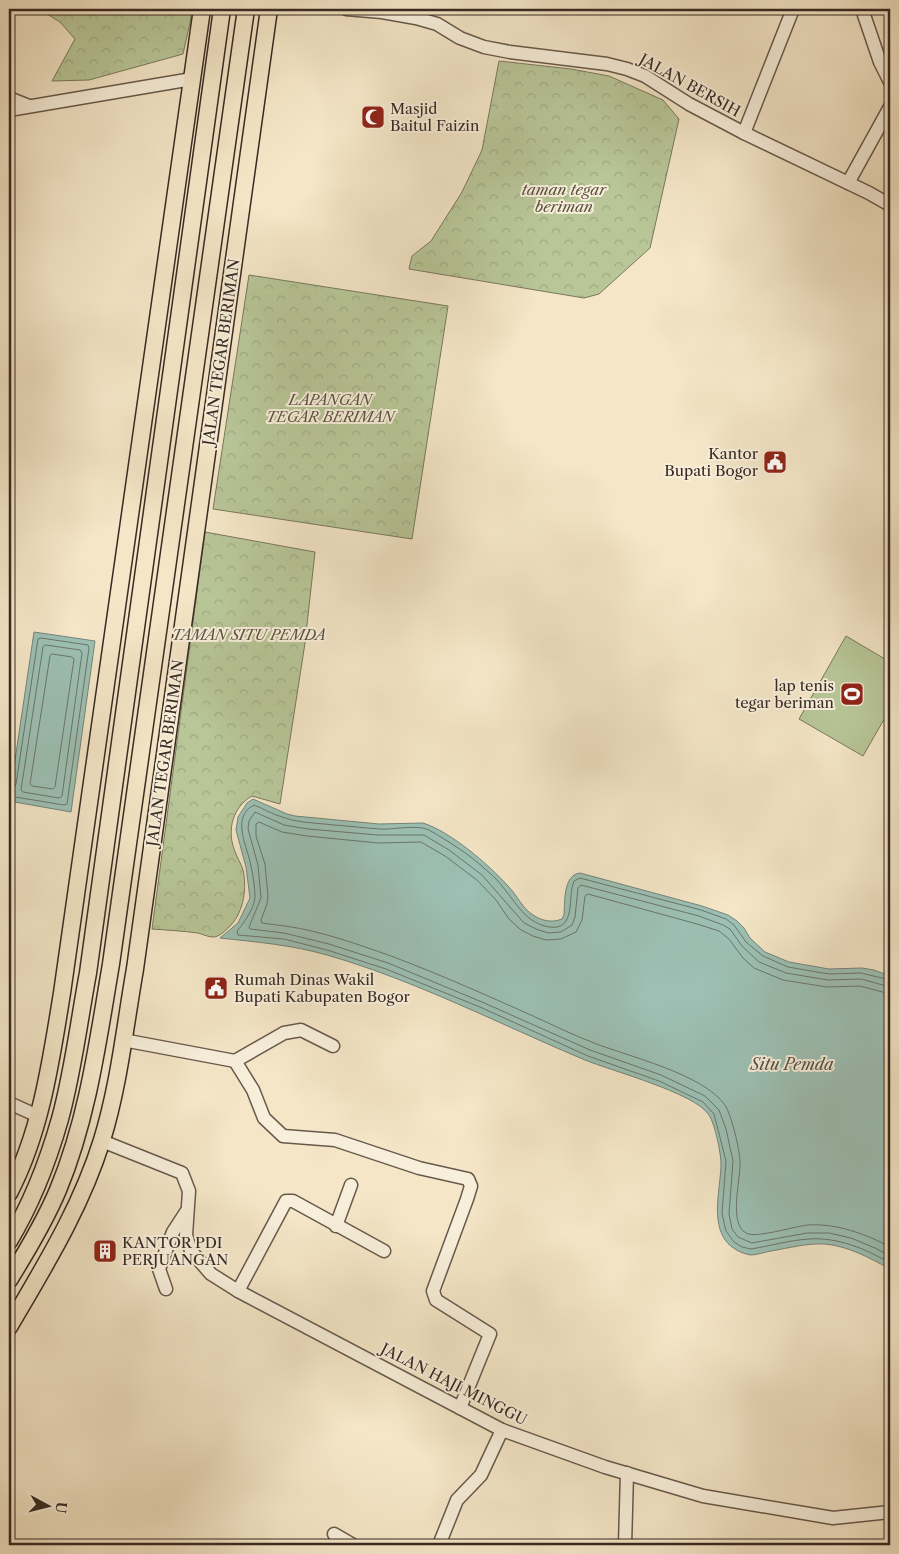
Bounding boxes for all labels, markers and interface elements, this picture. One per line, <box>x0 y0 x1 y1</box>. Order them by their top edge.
street label: JALAN BERSIH <box>634 48 744 121</box>
place label: Masjid Baitul Faizin <box>390 99 480 135</box>
mosque icon: Masjid Baitul Faizin <box>360 104 386 130</box>
park label: taman tegar beriman <box>522 180 607 216</box>
street label: JALAN TEGAR BERIMAN <box>198 257 244 449</box>
park label: LAPANGAN TEGAR BERIMAN <box>266 390 397 426</box>
place label: Kantor Bupati Bogor <box>664 444 759 480</box>
public building icon: Kantor Bupati Bogor <box>762 449 788 475</box>
park label: TAMAN SITU PEMDA <box>172 625 326 644</box>
street label: JALAN TEGAR BERIMAN <box>142 658 188 850</box>
place label: lap tenis tegar beriman <box>735 676 835 712</box>
sports icon: lap tenis tegar beriman <box>839 681 865 707</box>
place label: Rumah Dinas Wakil Bupati Kabupaten Bogor <box>234 970 411 1006</box>
public building icon: Rumah Dinas Wakil Bupati Kabupaten Bogor <box>203 975 229 1001</box>
water label: Situ Pemda <box>750 1054 834 1074</box>
place label: KANTOR PDI PERJUANGAN <box>122 1233 228 1269</box>
building icon: KANTOR PDI PERJUANGAN <box>92 1238 118 1264</box>
street label: JALAN HAJI MINGGU <box>376 1338 531 1429</box>
north arrow <box>22 1482 72 1532</box>
text: U <box>51 1501 71 1515</box>

